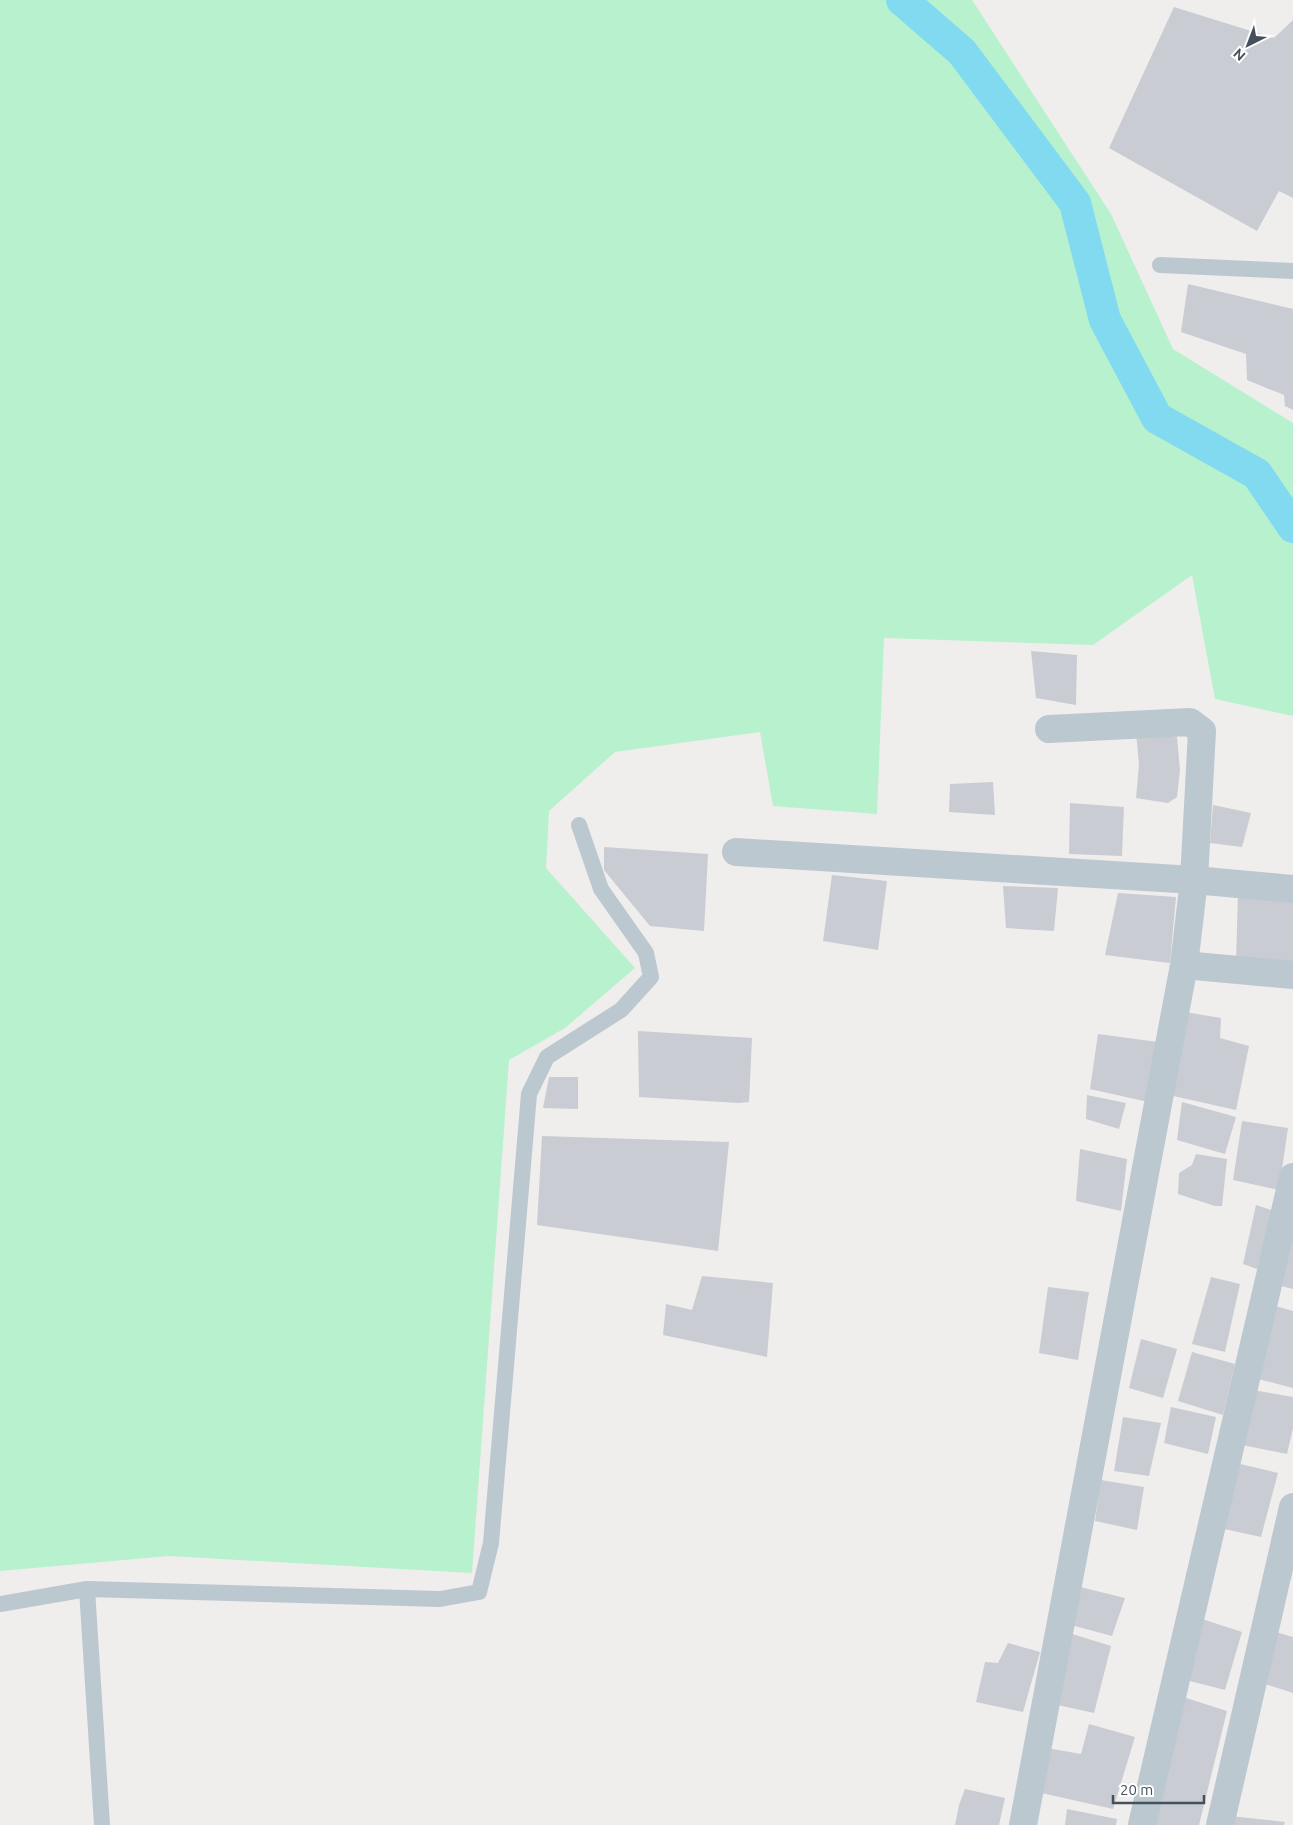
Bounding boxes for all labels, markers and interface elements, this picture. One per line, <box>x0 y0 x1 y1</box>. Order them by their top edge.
north arrow <box>1223 20 1273 70</box>
text: N <box>1230 45 1249 64</box>
scale bar <box>1113 1772 1204 1804</box>
text: 20 m <box>1120 1781 1153 1798</box>

